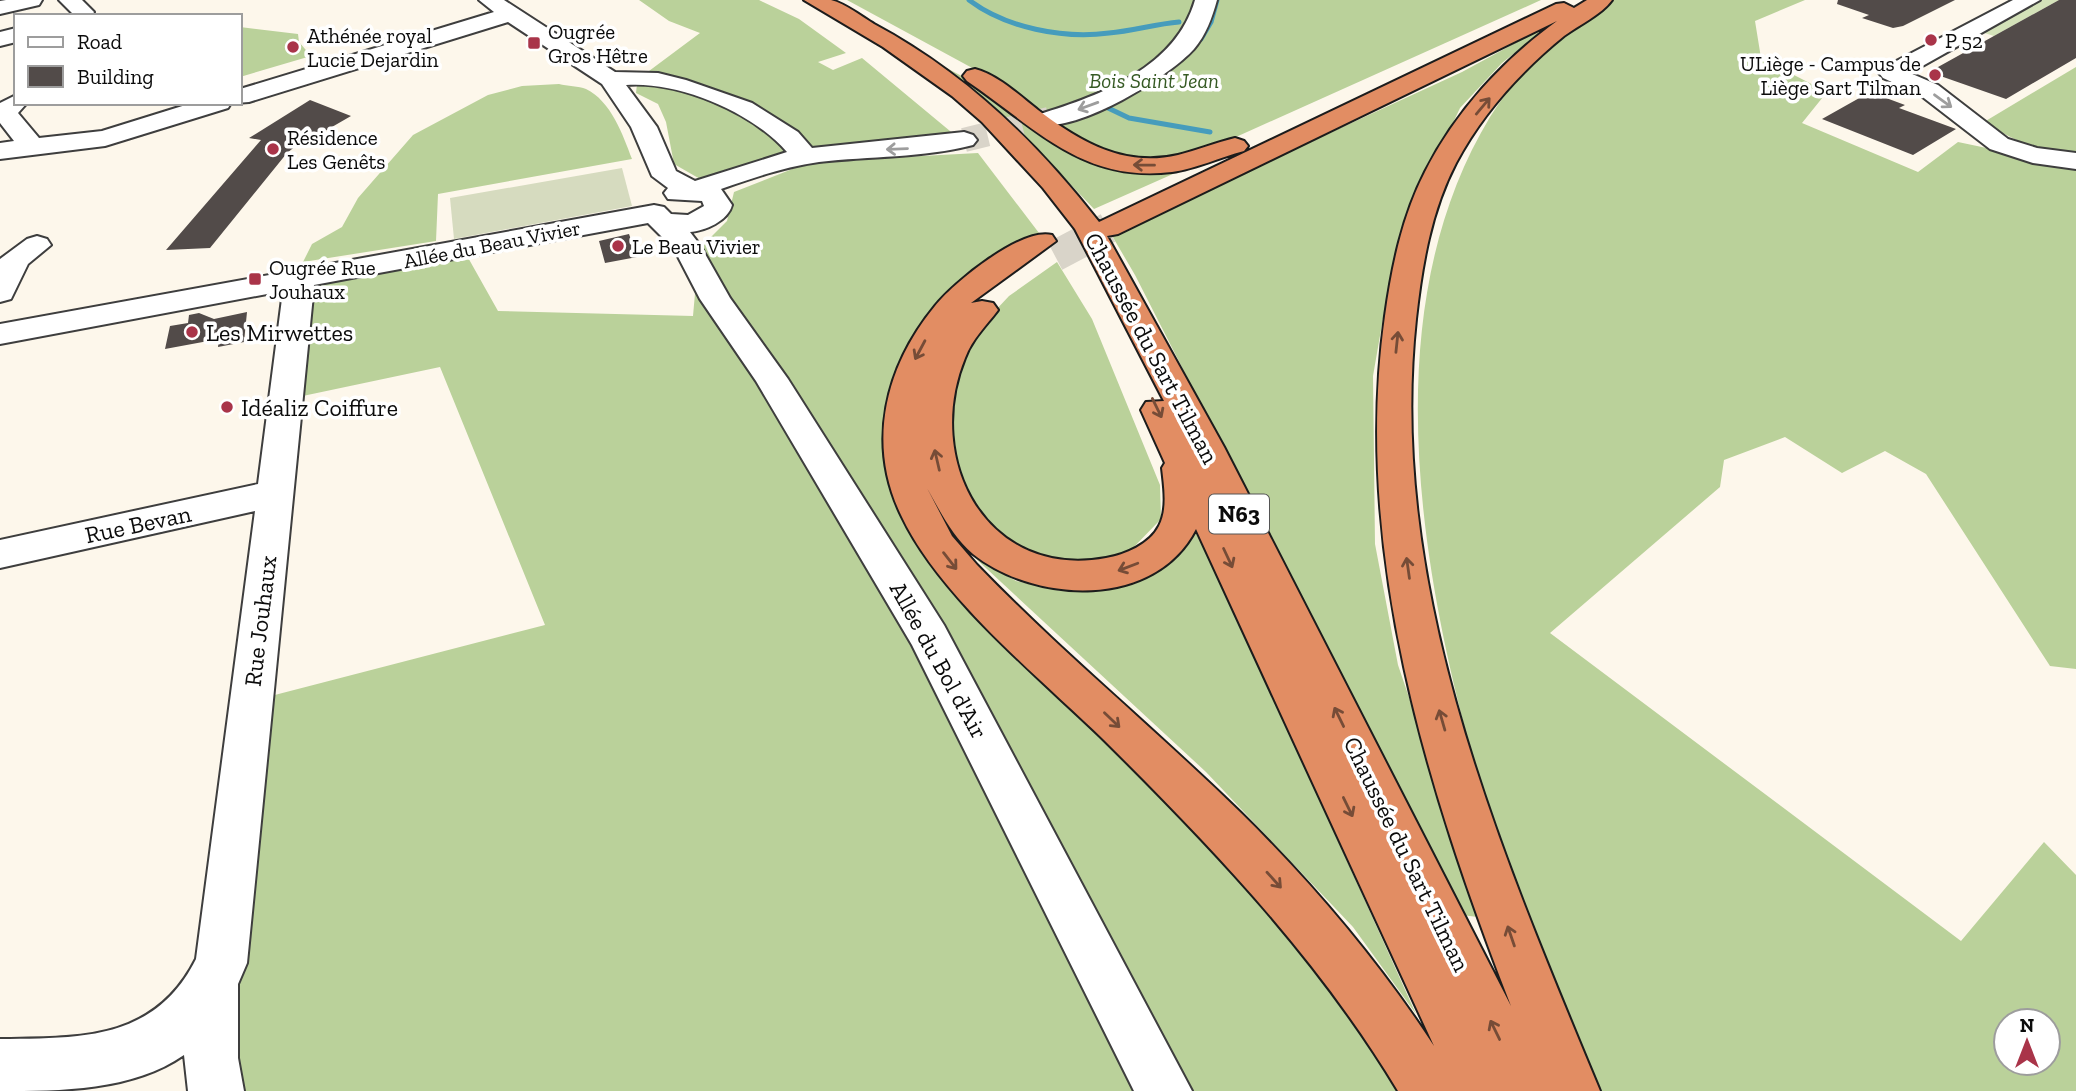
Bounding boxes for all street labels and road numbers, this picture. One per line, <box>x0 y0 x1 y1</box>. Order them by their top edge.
street label: Allée du Beau Vivier <box>401 215 583 273</box>
street label: Chaussée du Sart Tilman <box>1079 227 1225 469</box>
road number: N63 <box>1209 494 1269 534</box>
street label: Rue Bevan <box>82 499 194 549</box>
street label: Rue Jouhaux <box>238 554 282 688</box>
street label: Allée du Bol d'Air <box>884 576 994 744</box>
street label: Chaussée du Sart Tilman <box>1338 732 1477 976</box>

